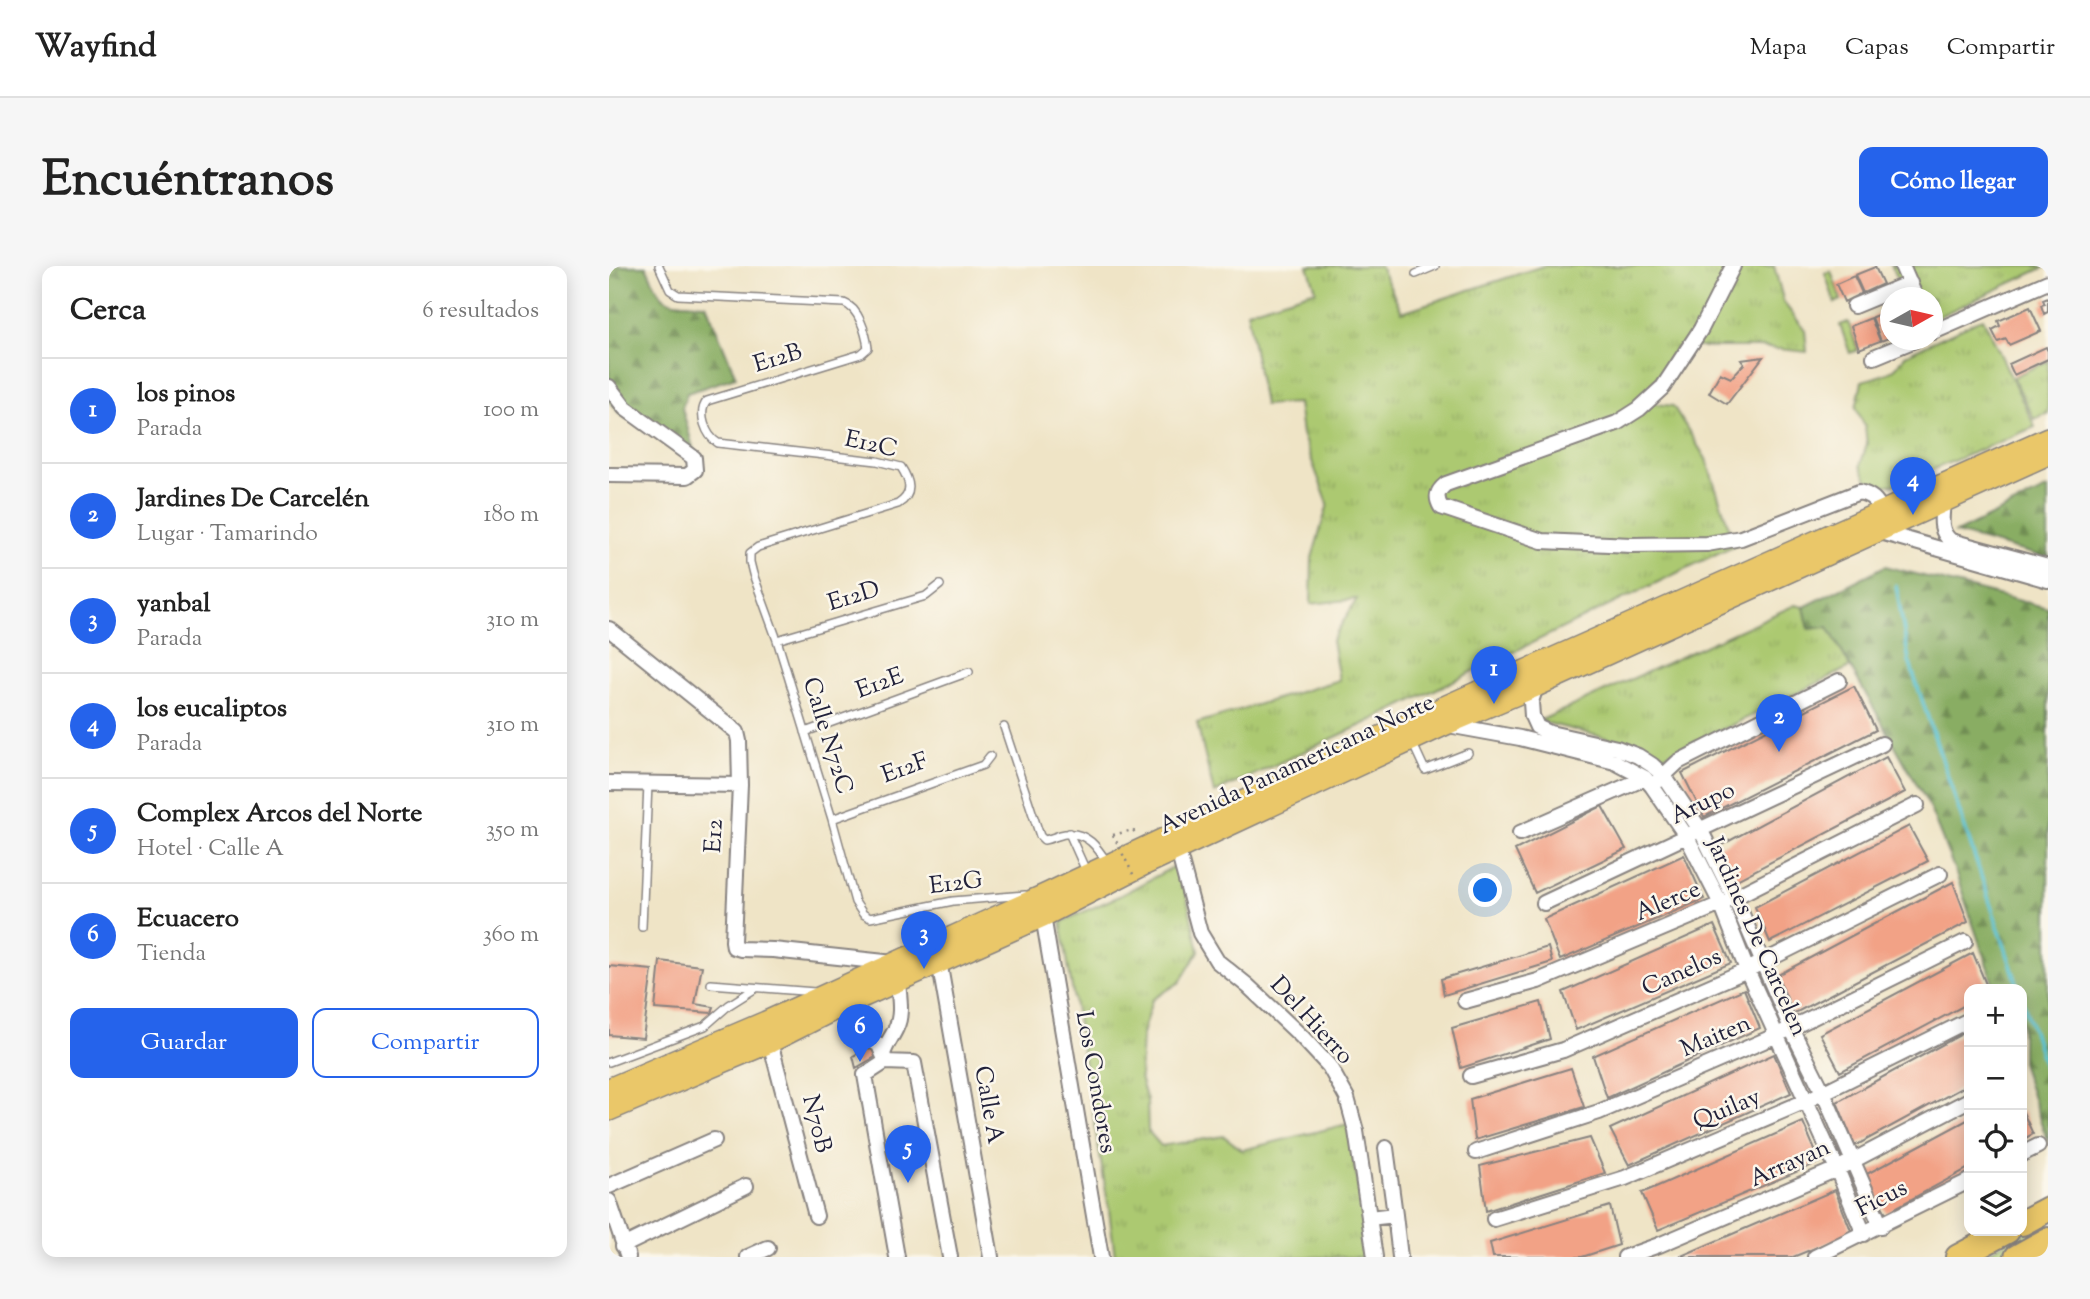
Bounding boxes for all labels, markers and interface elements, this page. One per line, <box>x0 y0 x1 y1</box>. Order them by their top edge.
text: Wayfind <box>35 24 157 72</box>
text: Mapa <box>1750 31 1807 65</box>
text: Capas <box>1845 31 1909 65</box>
text: Compartir <box>1947 31 2055 65</box>
text: Encuéntranos <box>42 147 334 217</box>
button: Cómo llegar <box>1859 147 2048 217</box>
north arrow <box>1880 287 1943 350</box>
text: Cerca <box>70 290 146 333</box>
text: 6 resultados <box>422 295 539 328</box>
street label: E12B <box>750 336 806 382</box>
text: los pinos <box>137 376 235 413</box>
text: 1 <box>89 394 97 427</box>
text: 100 m <box>483 394 539 427</box>
text: Parada <box>137 413 202 446</box>
street label: E12C <box>841 423 901 467</box>
pin: 4 <box>1890 457 1936 515</box>
text: Jardines De Carcelén <box>137 481 369 518</box>
text: 2 <box>88 499 98 532</box>
text: 180 m <box>484 499 539 532</box>
text: Lugar · Tamarindo <box>137 518 318 551</box>
street label: E12D <box>824 573 884 621</box>
text: yanbal <box>137 586 211 623</box>
text: 3 <box>88 604 98 637</box>
text: 310 m <box>486 604 539 637</box>
text: Parada <box>137 623 202 656</box>
pin: 1 <box>1471 646 1517 704</box>
street label: E12E <box>851 660 909 708</box>
street label: Calle N72C <box>793 673 861 799</box>
street label: Avenida Panamericana Norte <box>1154 686 1440 844</box>
text: los eucaliptos <box>137 691 287 728</box>
pin: 2 <box>1756 694 1802 752</box>
text: 4 <box>87 709 99 742</box>
text: 310 m <box>486 709 539 742</box>
text: Parada <box>137 728 202 761</box>
street label: E12F <box>877 745 933 793</box>
street label: Arupo <box>1665 774 1741 834</box>
text: Complex Arcos del Norte <box>137 796 422 833</box>
text: 5 <box>89 814 97 847</box>
text: 350 m <box>486 814 539 847</box>
street label: E12 <box>697 818 733 854</box>
street label: Jardines De Carcelen <box>1696 830 1815 1042</box>
text: Hotel · Calle A <box>137 833 284 866</box>
street label: E12G <box>927 864 985 904</box>
your location <box>1468 873 1502 907</box>
street label: Alerce <box>1630 873 1706 931</box>
text: Ecuacero <box>137 901 239 938</box>
pin: 3 <box>901 911 947 969</box>
text: 6 <box>87 919 99 952</box>
text: 360 m <box>482 919 539 952</box>
text: Tienda <box>137 938 206 971</box>
street label: Canelos <box>1637 940 1727 1006</box>
street label: Del Hierro <box>1261 969 1361 1073</box>
map controls <box>1964 984 2027 1236</box>
button: + <box>1964 984 2027 1047</box>
pin: 6 <box>837 1004 883 1062</box>
street label: Maiten <box>1676 1007 1756 1067</box>
button: Guardar <box>70 1008 298 1078</box>
button: Compartir <box>312 1008 539 1078</box>
street label: Los Condores <box>1066 1008 1124 1156</box>
button: − <box>1964 1047 2027 1110</box>
street label: Calle A <box>964 1063 1012 1147</box>
street label: Quilay <box>1688 1081 1766 1139</box>
street label: N70B <box>792 1092 840 1156</box>
button: locate <box>1964 1110 2027 1173</box>
pin: 5 <box>885 1125 931 1183</box>
street label: Arrayan <box>1744 1131 1836 1197</box>
street label: Ficus <box>1850 1172 1914 1226</box>
button: layers <box>1964 1173 2027 1236</box>

